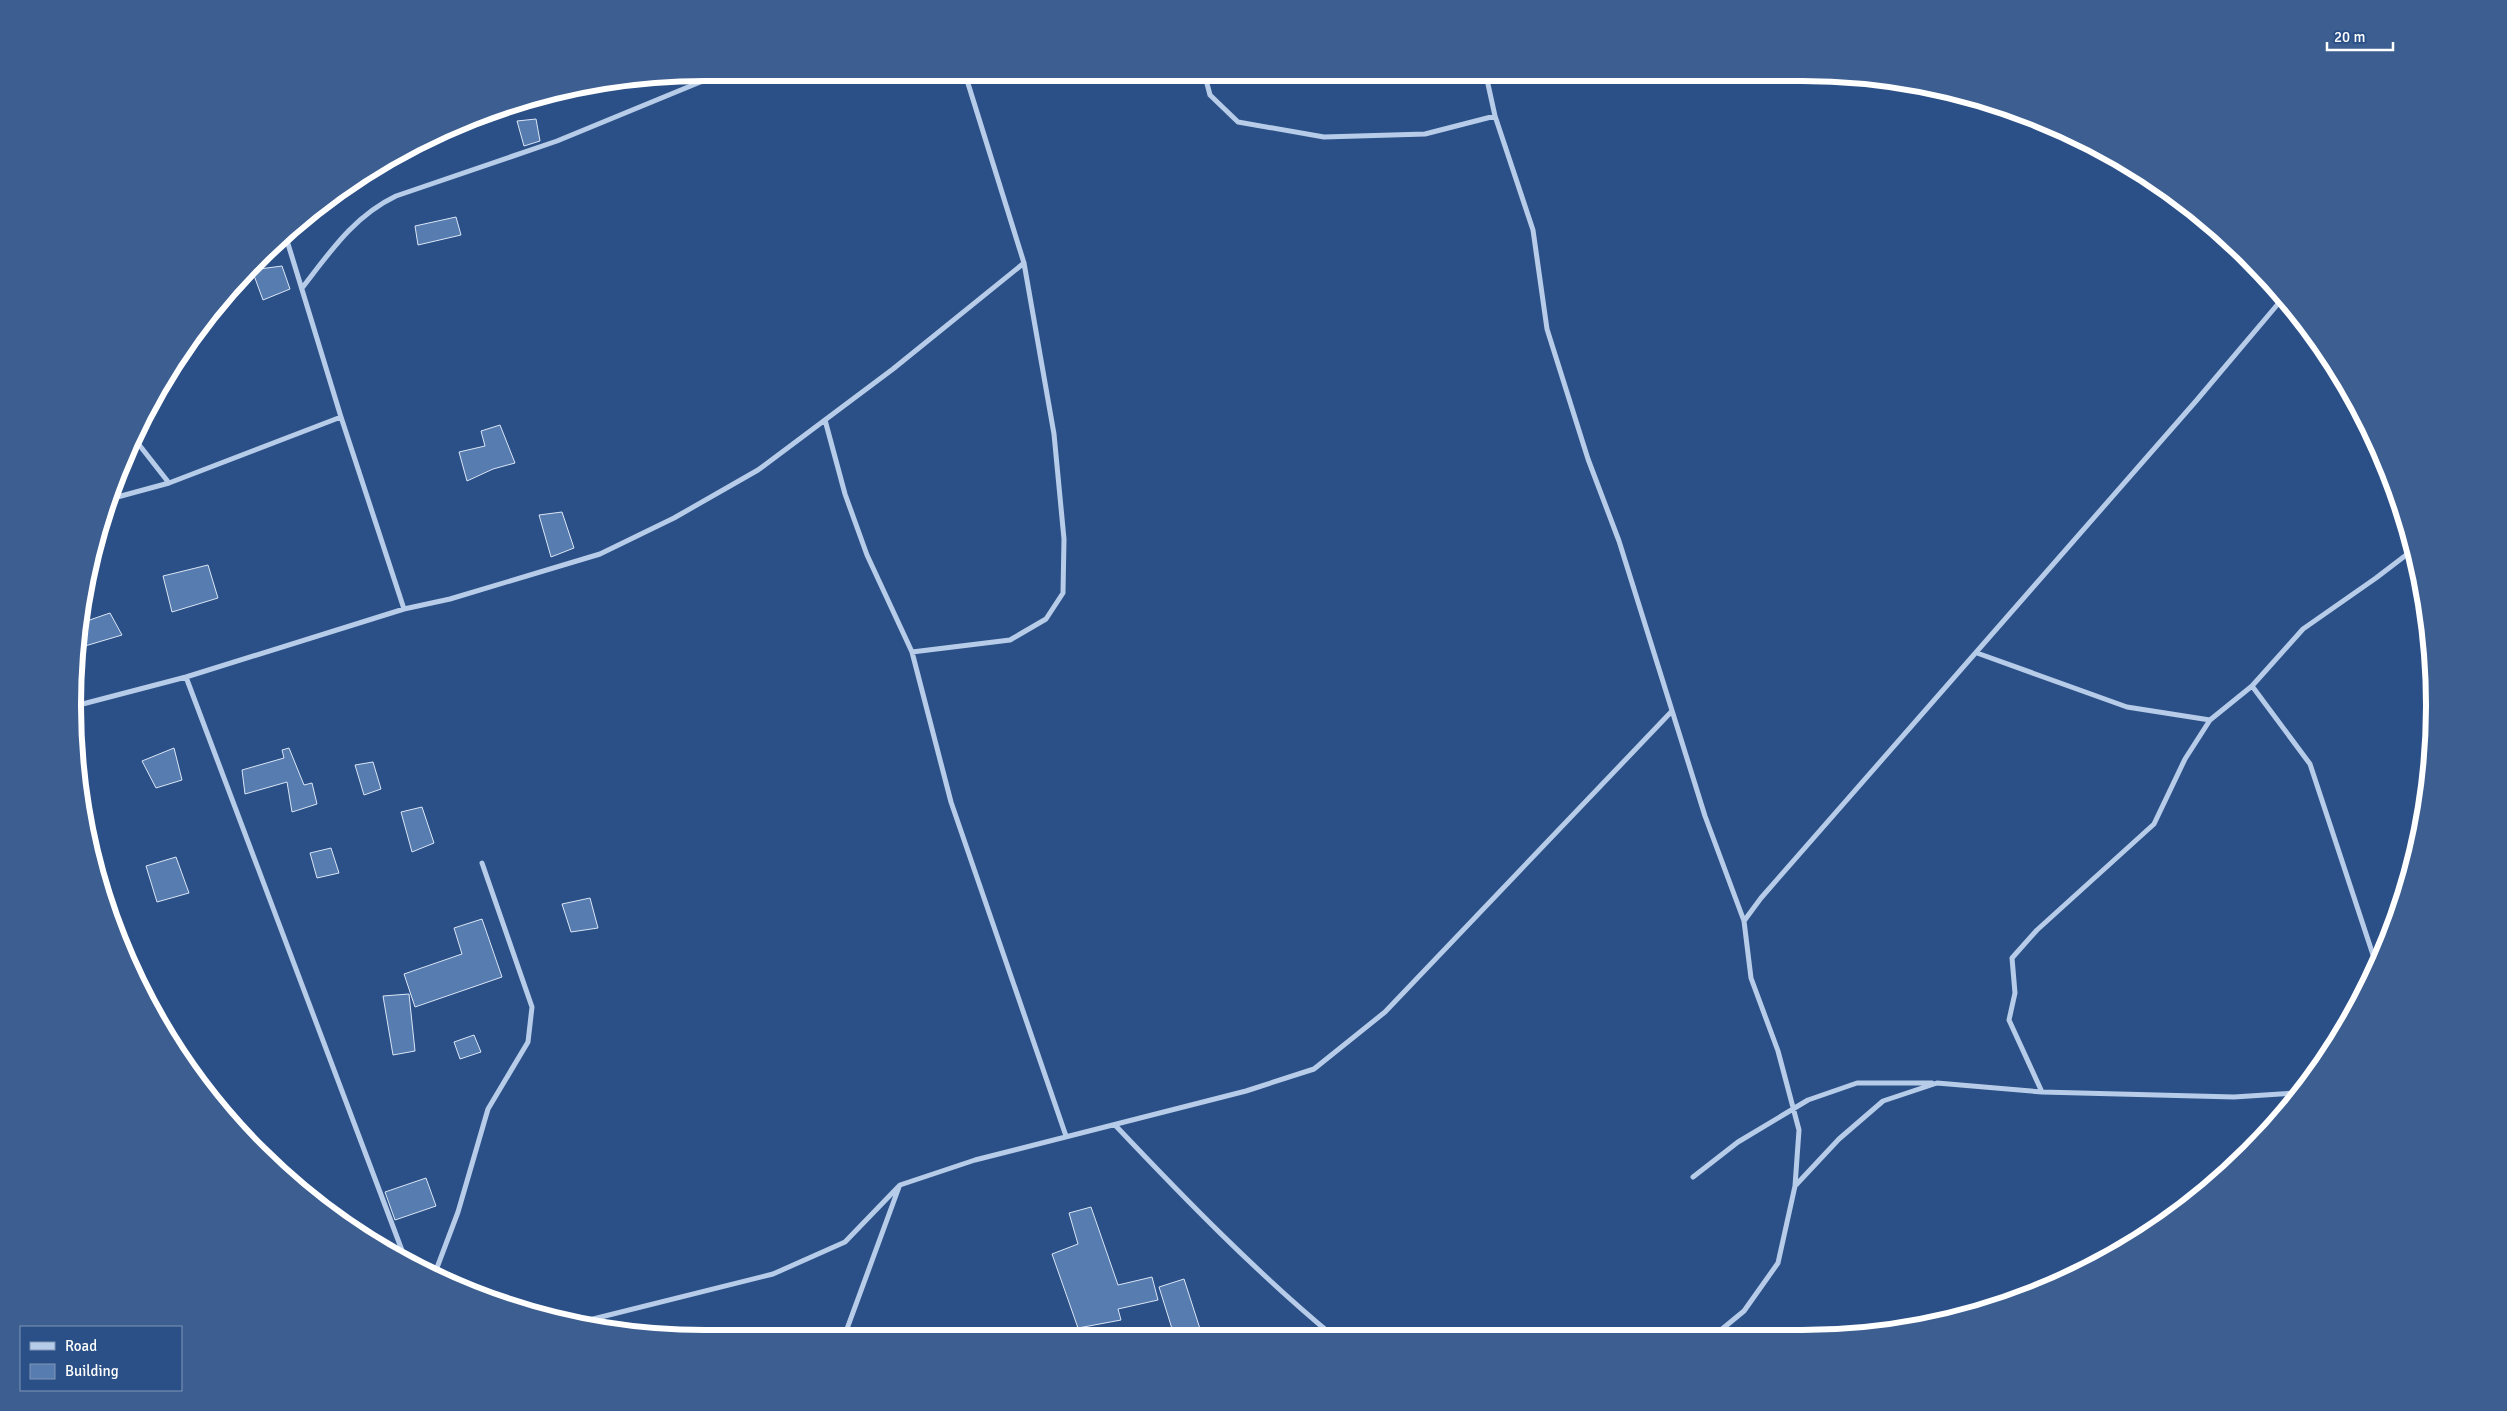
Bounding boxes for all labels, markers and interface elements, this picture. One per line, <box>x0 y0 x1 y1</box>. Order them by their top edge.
scale bar <box>2327 20 2393 52</box>
text: 20 m <box>2334 28 2365 46</box>
legend <box>20 1326 182 1391</box>
text: Road <box>65 1337 97 1355</box>
text: Building <box>65 1362 119 1380</box>

